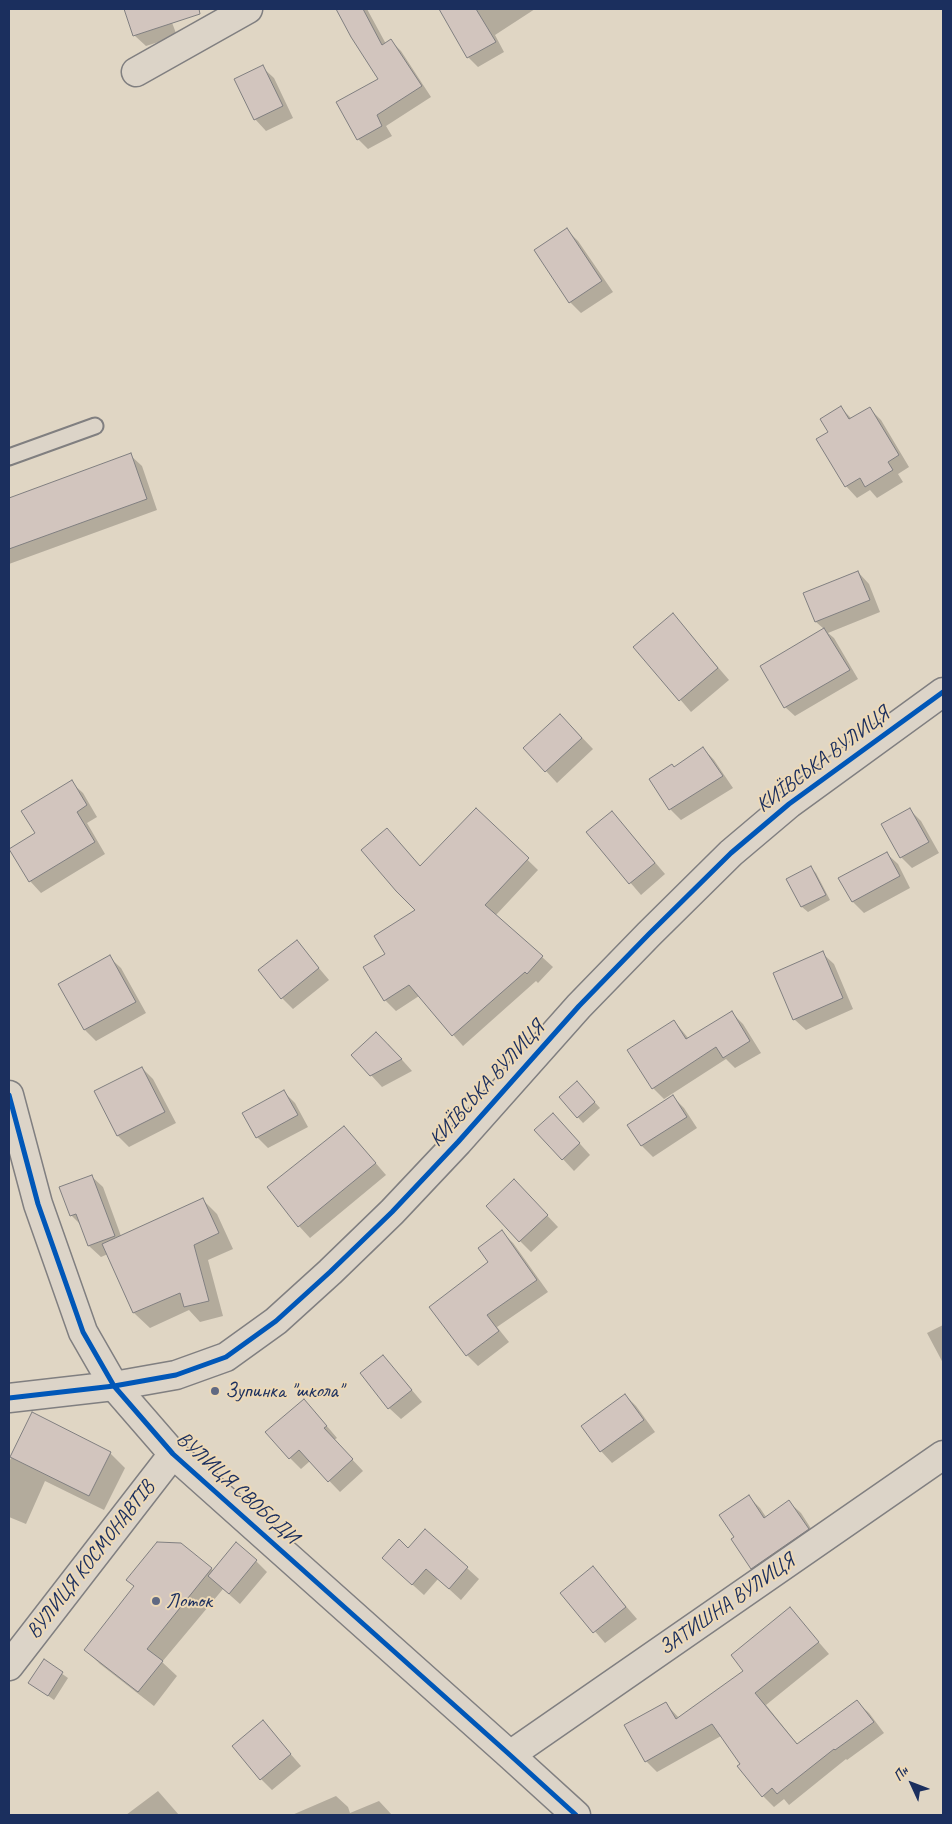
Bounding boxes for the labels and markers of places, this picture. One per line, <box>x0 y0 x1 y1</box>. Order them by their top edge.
place label: Зупинка "школа" <box>225 1378 343 1404</box>
marker: Зупинка "школа" <box>209 1385 221 1397</box>
place label: Лоток <box>166 1588 212 1614</box>
marker: Лоток <box>150 1595 162 1607</box>

